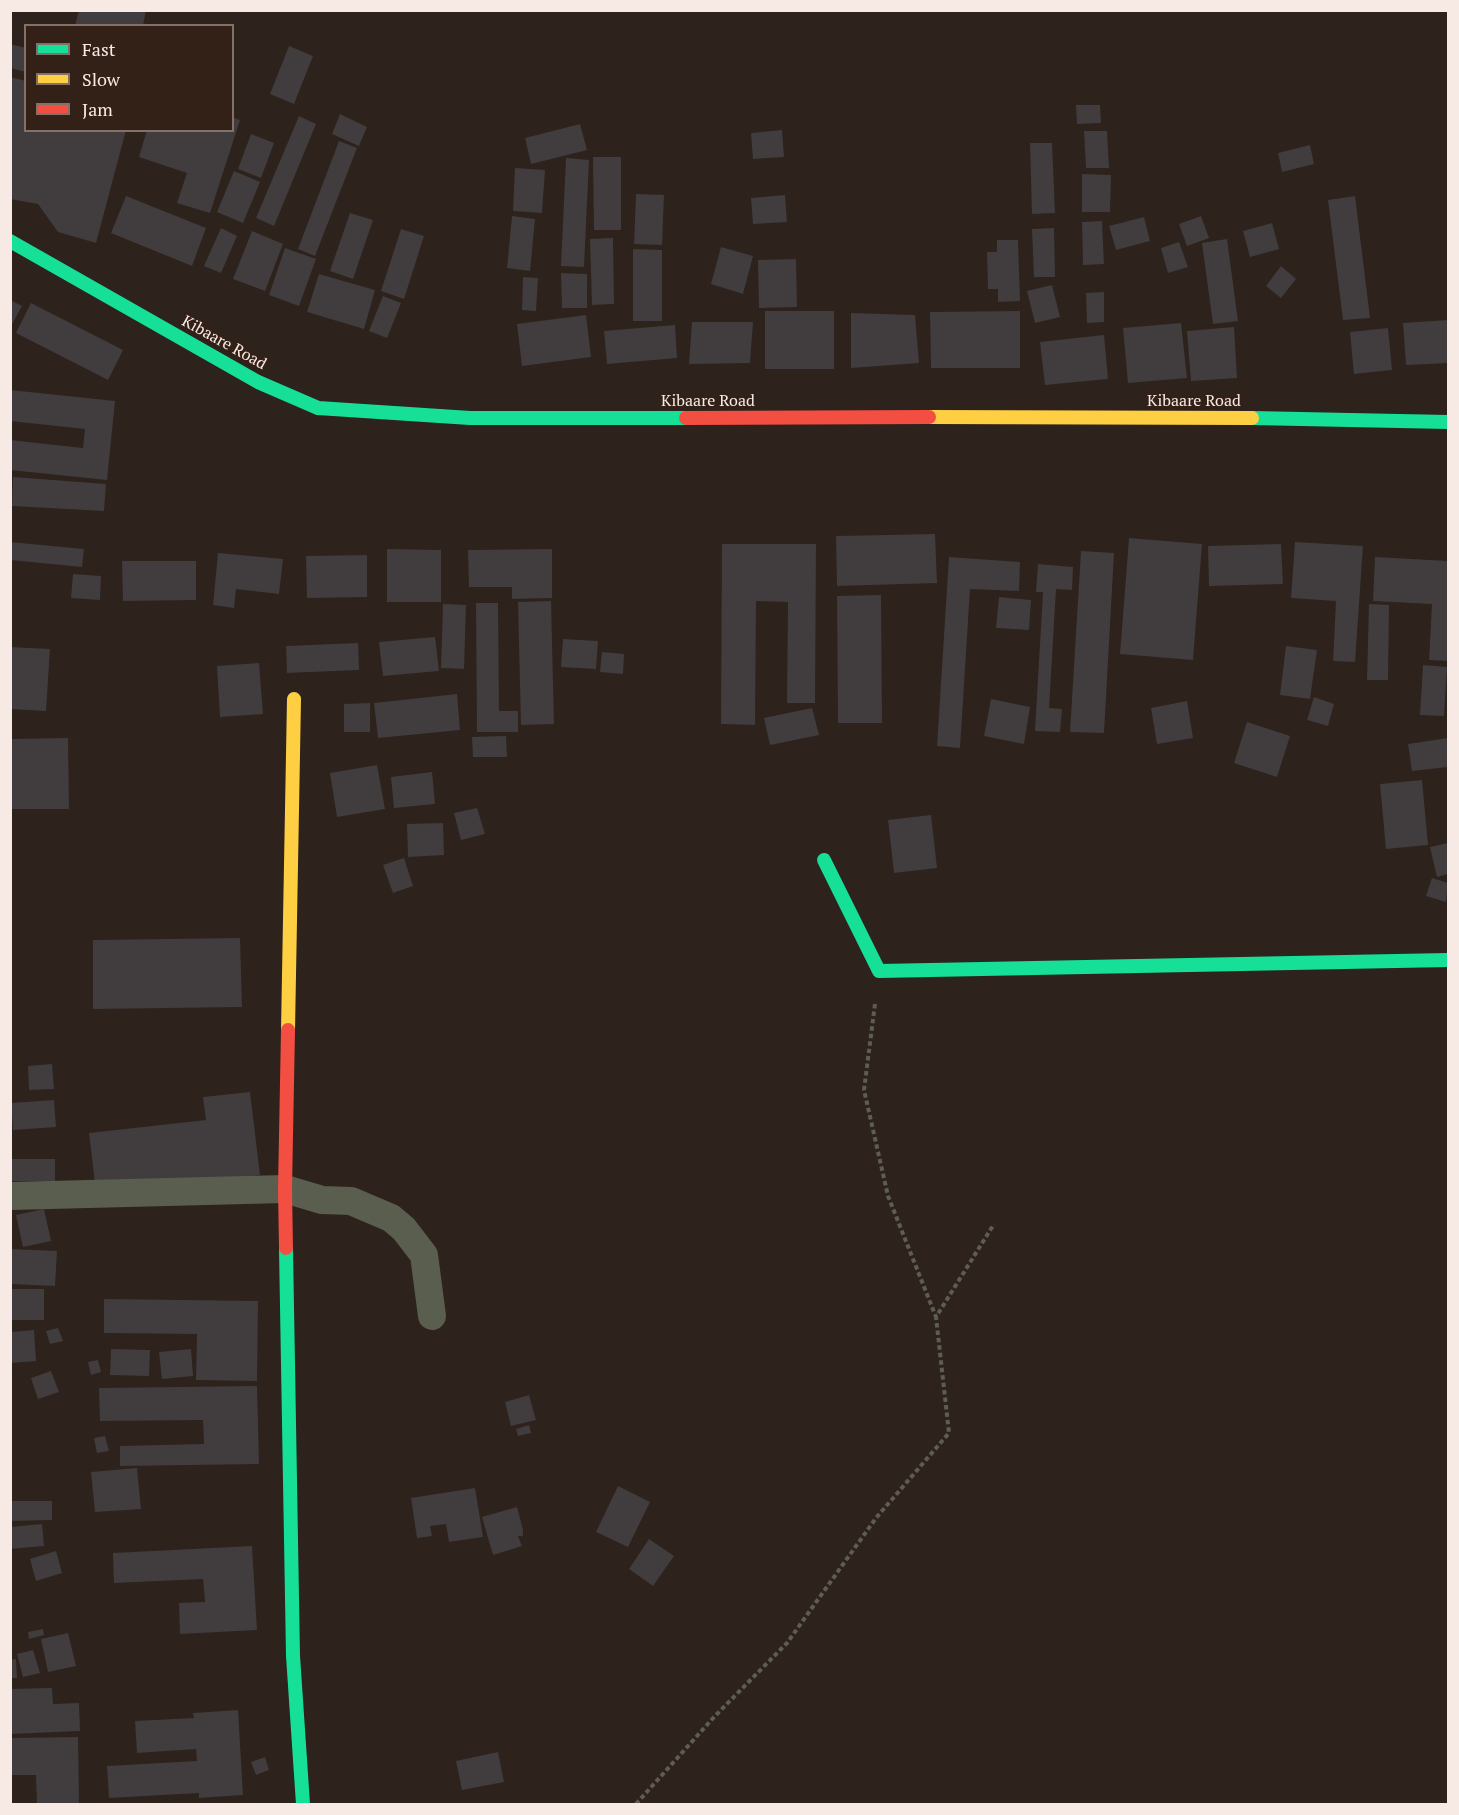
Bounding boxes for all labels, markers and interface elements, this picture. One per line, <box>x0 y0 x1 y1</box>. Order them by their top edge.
legend <box>24 24 234 132</box>
text: Fast <box>82 37 115 61</box>
text: Slow <box>82 67 120 91</box>
text: Jam <box>82 97 113 121</box>
street label: Kibaare Road <box>178 312 270 374</box>
street label: Kibaare Road <box>661 391 755 411</box>
street label: Kibaare Road <box>1147 391 1241 411</box>

